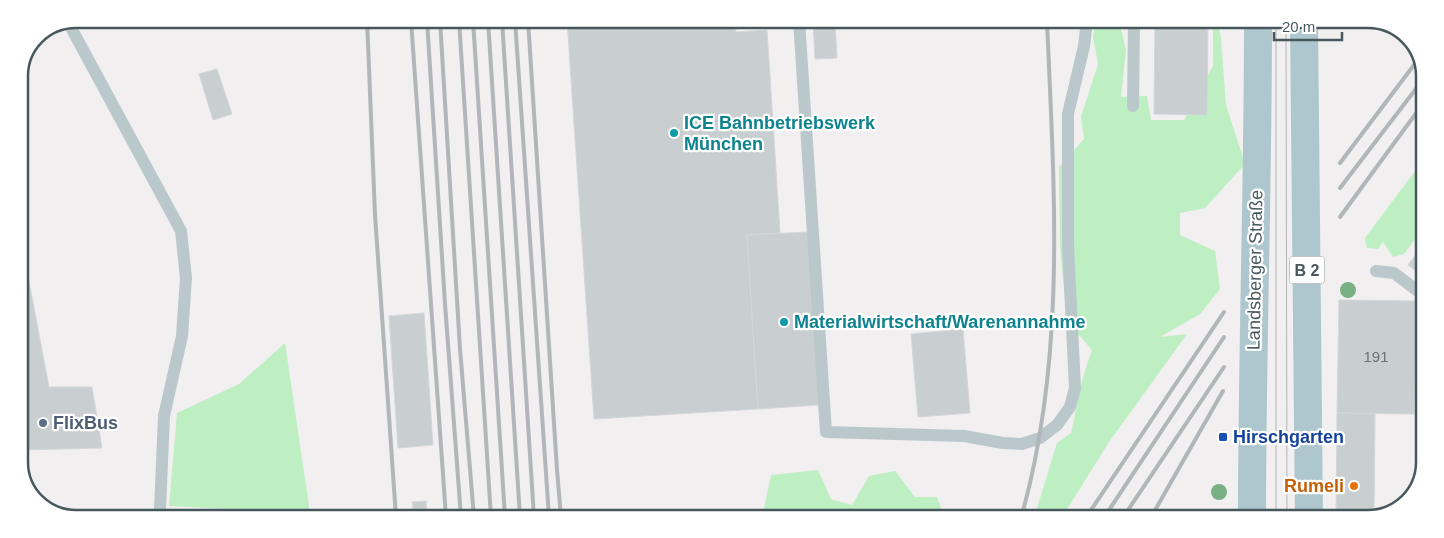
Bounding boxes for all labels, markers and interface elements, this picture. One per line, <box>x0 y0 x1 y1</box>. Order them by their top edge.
scale bar <box>1274 10 1342 42</box>
text: 20 m <box>1282 18 1315 35</box>
place label: ICE Bahnbetriebswerk München <box>684 113 876 154</box>
marker: ICE Bahnbetriebswerk München <box>668 127 680 139</box>
street label: Landsberger Straße <box>1244 190 1266 350</box>
road number: B 2 <box>1290 256 1324 284</box>
place label: Materialwirtschaft/Warenannahme <box>794 312 1085 332</box>
marker: Materialwirtschaft/Warenannahme <box>778 316 790 328</box>
house number: 191 <box>1363 348 1389 365</box>
place label: FlixBus <box>53 413 118 433</box>
marker: FlixBus <box>37 417 49 429</box>
place label: Hirschgarten <box>1233 427 1344 447</box>
marker: Hirschgarten <box>1217 431 1229 443</box>
place label: Rumeli <box>1284 476 1344 496</box>
marker: Rumeli <box>1348 480 1360 492</box>

